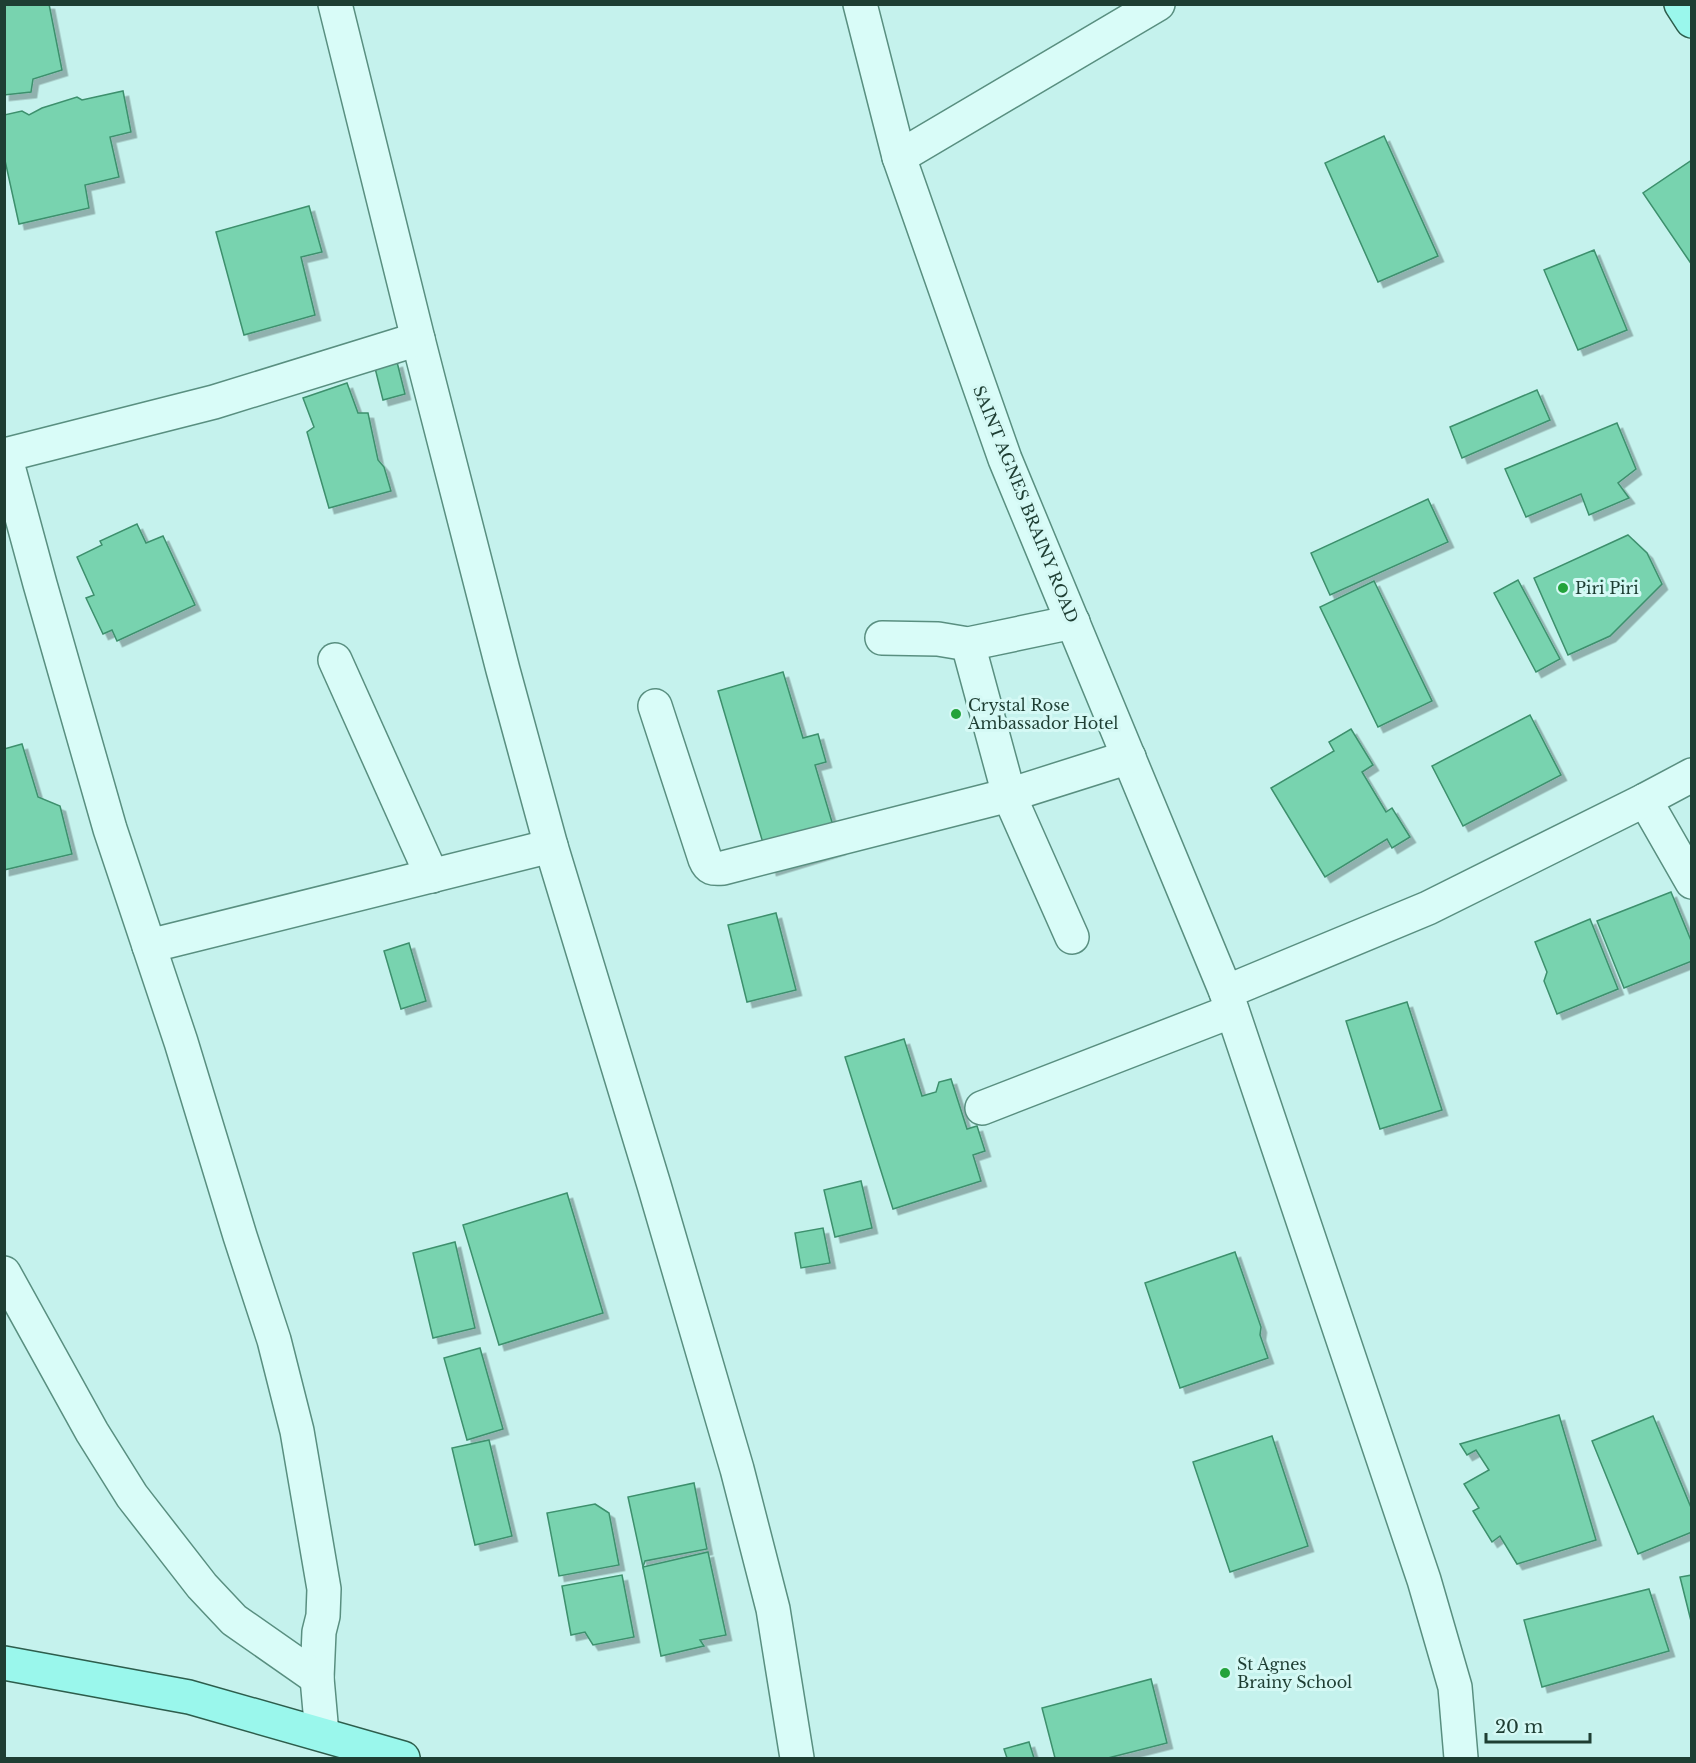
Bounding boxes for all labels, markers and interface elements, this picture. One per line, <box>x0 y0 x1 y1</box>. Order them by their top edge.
street label: SAINT AGNES BRAINY ROAD <box>969 382 1083 626</box>
place label: Piri Piri <box>1575 578 1639 598</box>
marker: Piri Piri <box>1556 581 1570 595</box>
place label: Crystal Rose Ambassador Hotel <box>967 695 1119 733</box>
marker: Crystal Rose Ambassador Hotel <box>949 707 963 721</box>
place label: St Agnes Brainy School <box>1237 1654 1352 1692</box>
marker: St Agnes Brainy School <box>1218 1666 1232 1680</box>
scale bar <box>1486 1706 1590 1744</box>
text: 20 m <box>1495 1716 1543 1738</box>

